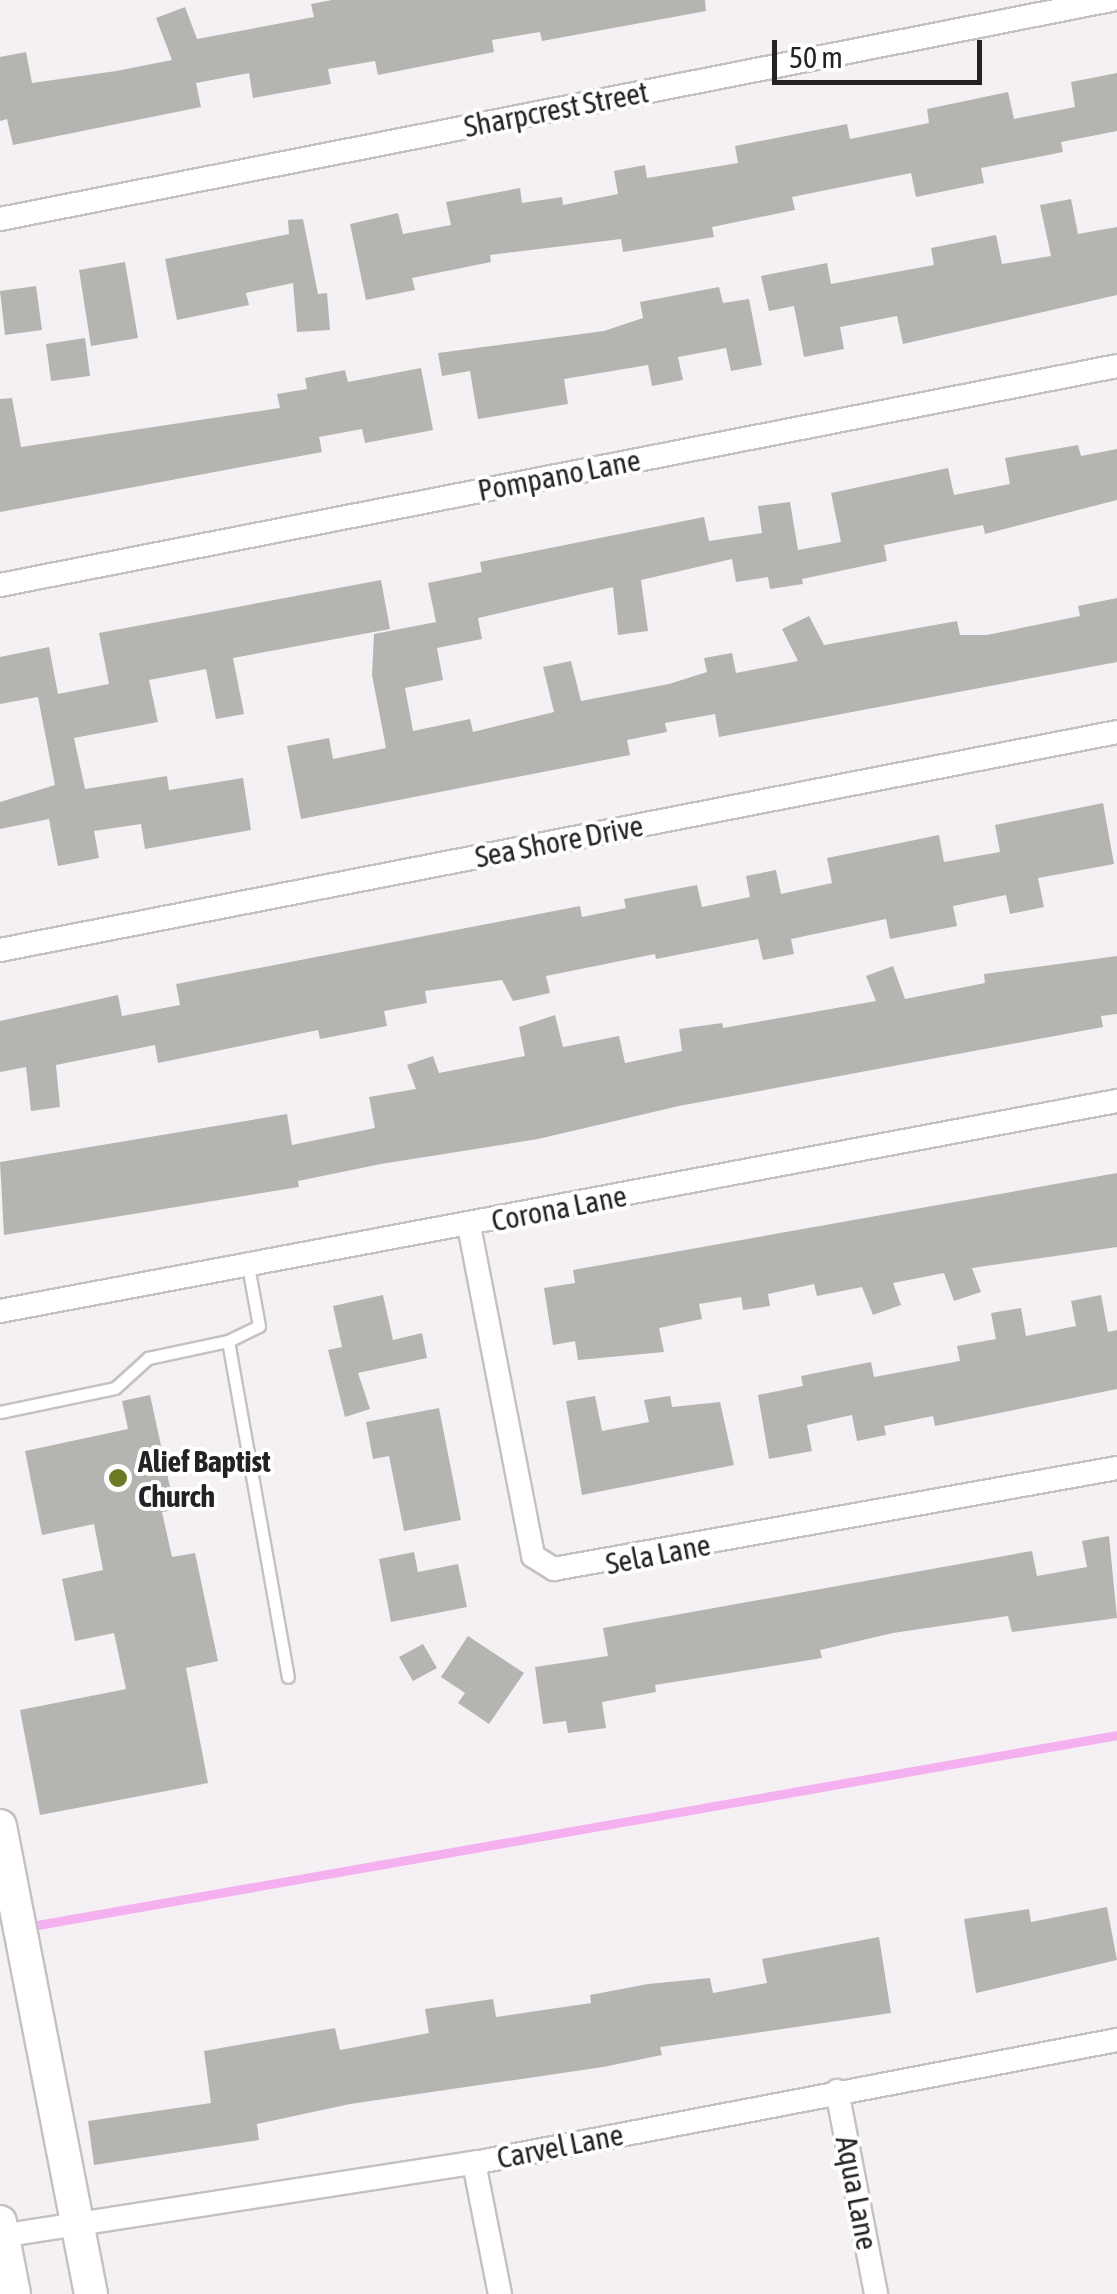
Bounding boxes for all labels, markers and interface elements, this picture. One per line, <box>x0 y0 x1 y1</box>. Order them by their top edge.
scale bar <box>777 20 987 82</box>
text: 50 m <box>789 40 843 74</box>
street label: Sharpcrest Street <box>461 73 651 145</box>
street label: Pompano Lane <box>475 442 643 508</box>
street label: Sea Shore Drive <box>472 807 646 875</box>
street label: Corona Lane <box>488 1177 630 1239</box>
place label: Alief Baptist Church <box>138 1443 271 1514</box>
marker: Alief Baptist Church <box>107 1467 129 1489</box>
street label: Sela Lane <box>603 1526 713 1582</box>
street label: Carvel Lane <box>494 2116 626 2176</box>
street label: Aqua Lane <box>828 2133 886 2253</box>

